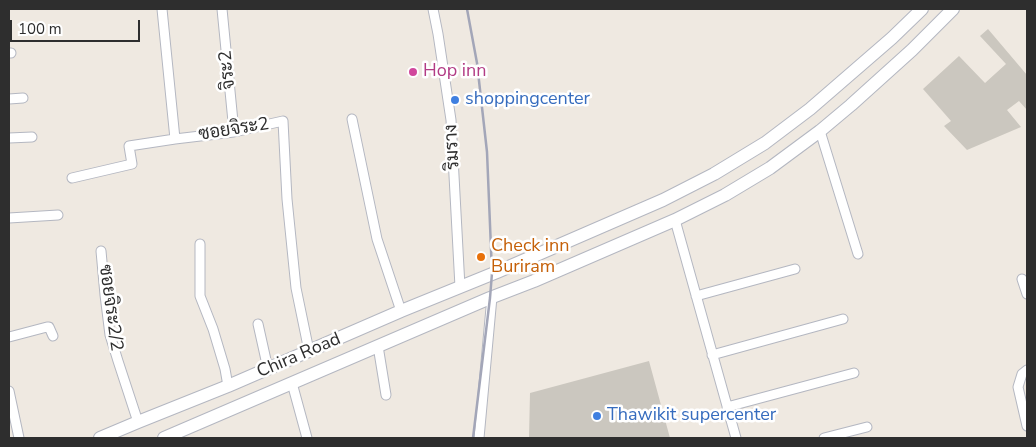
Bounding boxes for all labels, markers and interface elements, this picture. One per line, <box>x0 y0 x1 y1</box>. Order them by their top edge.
scale bar <box>12 10 142 42</box>
text: 100 m <box>18 19 62 39</box>
street label: จิระ2 <box>215 49 241 91</box>
place label: Hop inn <box>423 61 486 83</box>
marker: Hop inn <box>407 66 419 78</box>
place label: shoppingcenter <box>465 89 590 111</box>
marker: shoppingcenter <box>449 94 461 106</box>
street label: ซอยจิระ2 <box>197 114 271 146</box>
street label: ริมราง <box>441 124 465 170</box>
place label: Check inn Buriram <box>491 236 569 278</box>
marker: Check inn Buriram <box>475 251 487 263</box>
street label: ซอยจิระ2/2 <box>93 263 127 353</box>
street label: Chira Road <box>254 329 344 383</box>
place label: Thawikit supercenter <box>607 405 776 427</box>
marker: Thawikit supercenter <box>591 410 603 422</box>

